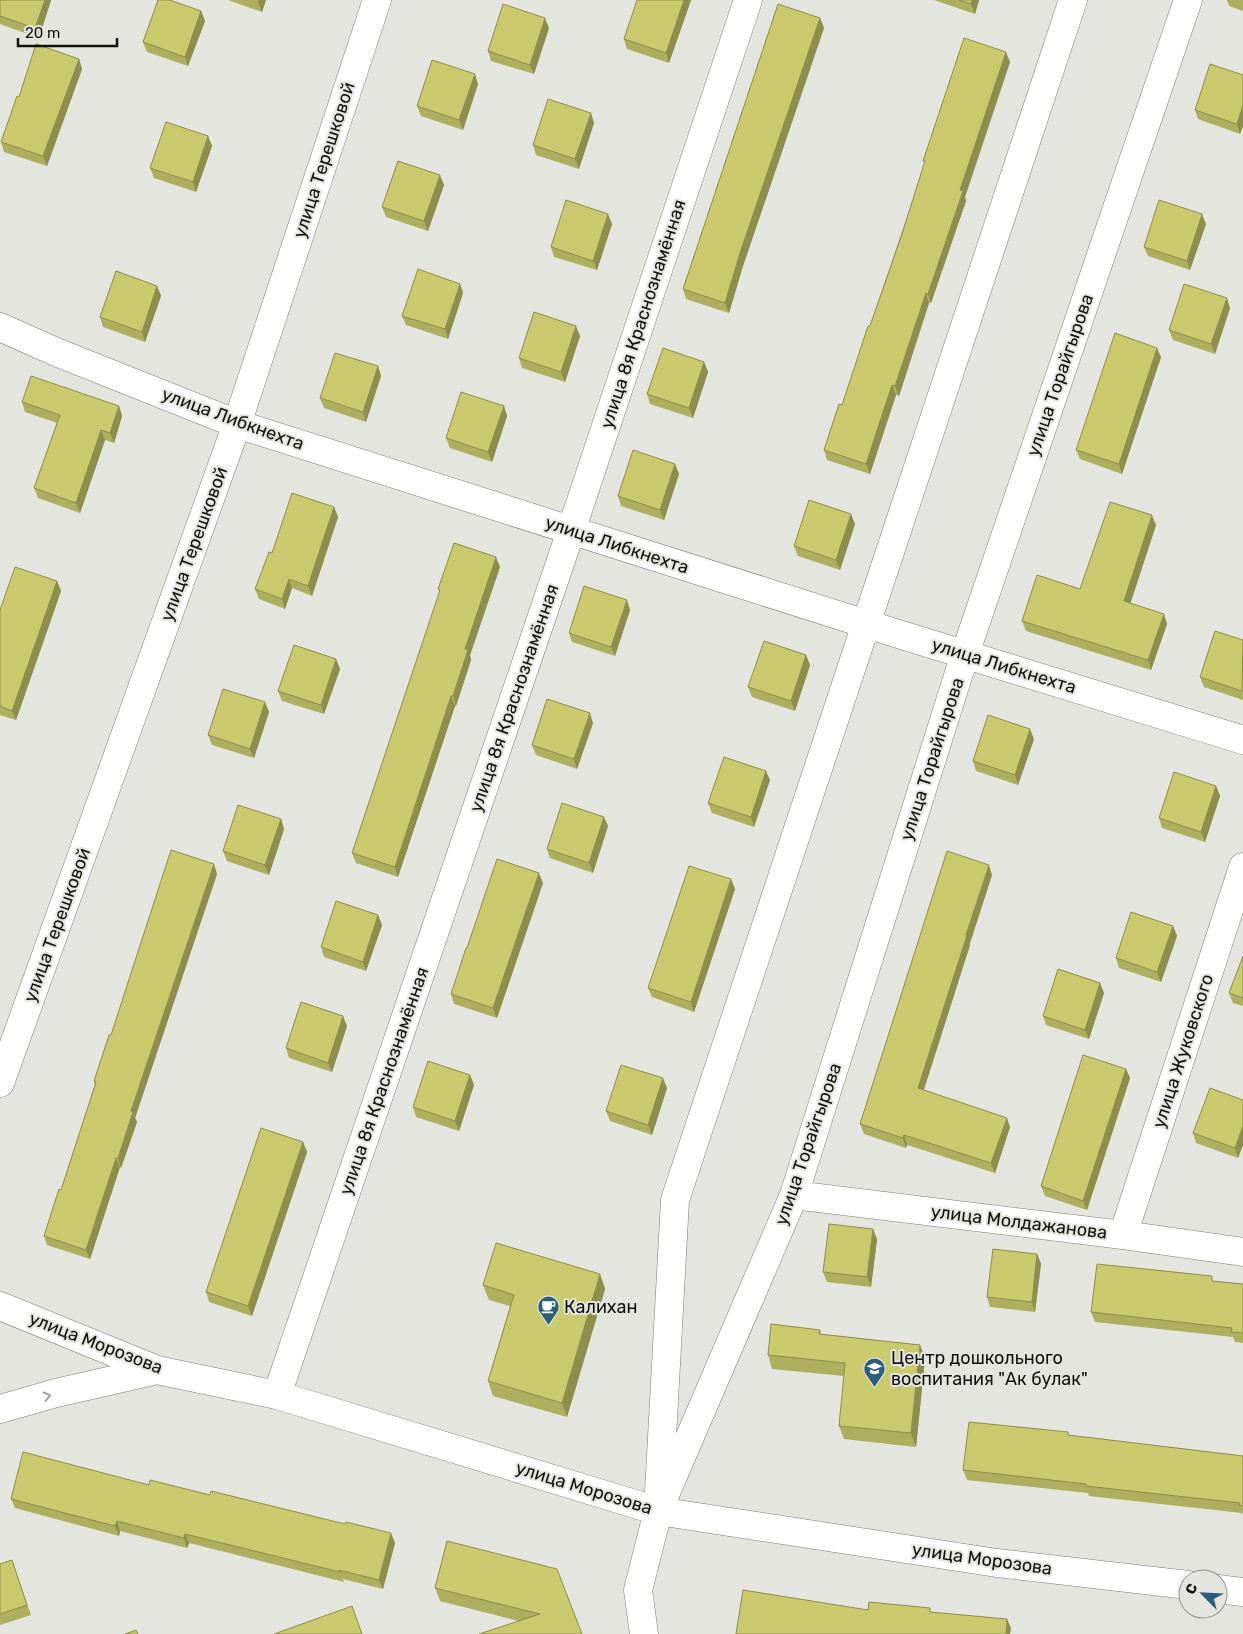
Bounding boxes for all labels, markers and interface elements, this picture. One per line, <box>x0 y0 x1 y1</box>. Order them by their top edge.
scale bar <box>18 15 116 47</box>
text: 20 m <box>25 24 60 42</box>
street label: улица Терешковой <box>288 79 360 241</box>
street label: улица 8я Краснознамённая <box>596 197 690 431</box>
street label: улица Торайгырова <box>1022 291 1098 459</box>
street label: улица Либкнехта <box>159 383 307 455</box>
street label: улица Терешковой <box>156 464 232 624</box>
street label: улица Либкнехта <box>542 511 692 579</box>
street label: улица 8я Краснознамённая <box>465 581 563 815</box>
street label: улица Либкнехта <box>929 634 1079 698</box>
street label: улица Торайгырова <box>895 675 969 843</box>
street label: улица Терешковой <box>19 845 95 1005</box>
street label: улица 8я Краснознамённая <box>335 964 433 1198</box>
street label: улица Жуковского <box>1148 971 1218 1131</box>
street label: улица Торайгырова <box>770 1060 846 1228</box>
street label: улица Молдажанова <box>930 1200 1108 1244</box>
cafe icon: Калихан <box>536 1295 560 1326</box>
place label: Калихан <box>564 1296 637 1318</box>
street label: улица Морозова <box>26 1307 166 1379</box>
place label: Центр дошкольного воспитания "Ак булак" <box>891 1347 1088 1390</box>
school or university icon: Центр дошкольного воспитания "Ак булак" <box>863 1356 887 1387</box>
one-way arrow <box>43 1391 51 1402</box>
street label: улица Морозова <box>513 1457 655 1519</box>
street label: улица Морозова <box>910 1538 1054 1580</box>
north arrow <box>1178 1569 1228 1619</box>
text: С <box>1182 1581 1201 1597</box>

